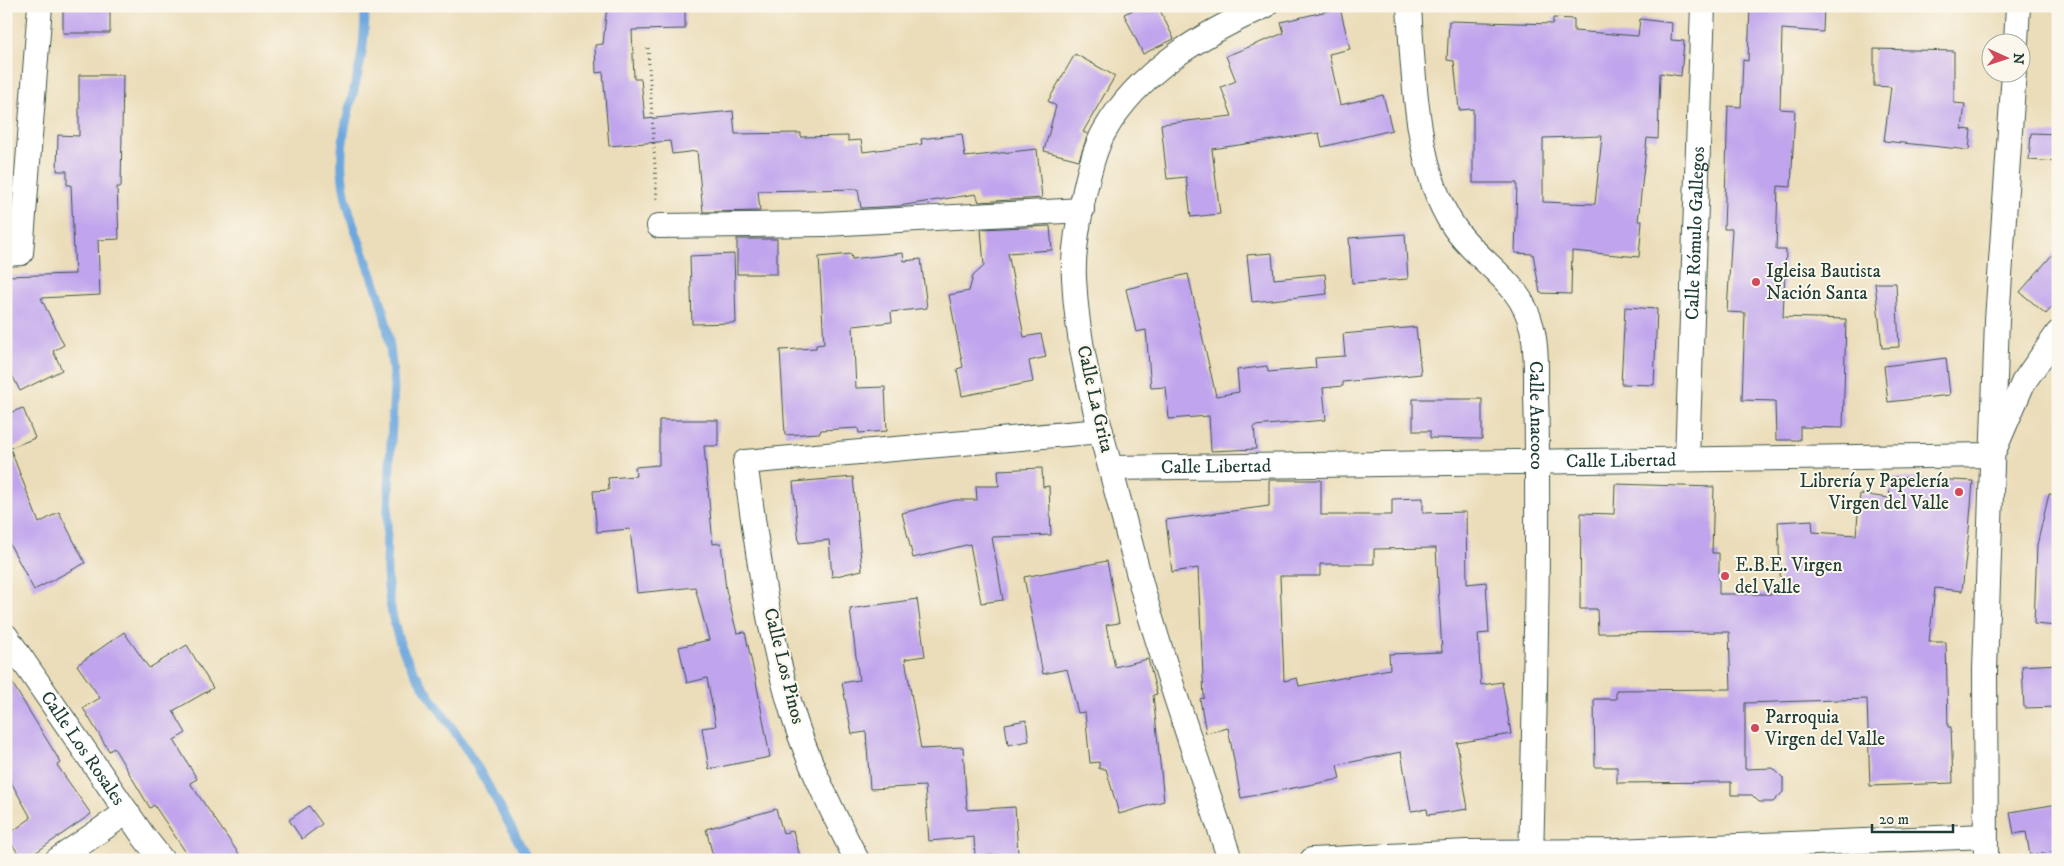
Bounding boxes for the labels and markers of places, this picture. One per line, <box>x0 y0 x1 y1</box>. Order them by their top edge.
place label: Igleisa Bautista Nación Santa <box>1766 260 1881 305</box>
marker: Igleisa Bautista Nación Santa <box>1750 276 1762 288</box>
place label: Librería y Papelería Virgen del Valle <box>1799 470 1949 515</box>
marker: Librería y Papelería Virgen del Valle <box>1953 486 1965 498</box>
place label: E.B.E. Virgen del Valle <box>1735 554 1842 599</box>
marker: E.B.E. Virgen del Valle <box>1719 570 1731 582</box>
place label: Parroquia Virgen del Valle <box>1764 706 1885 751</box>
marker: Parroquia Virgen del Valle <box>1749 722 1761 734</box>

